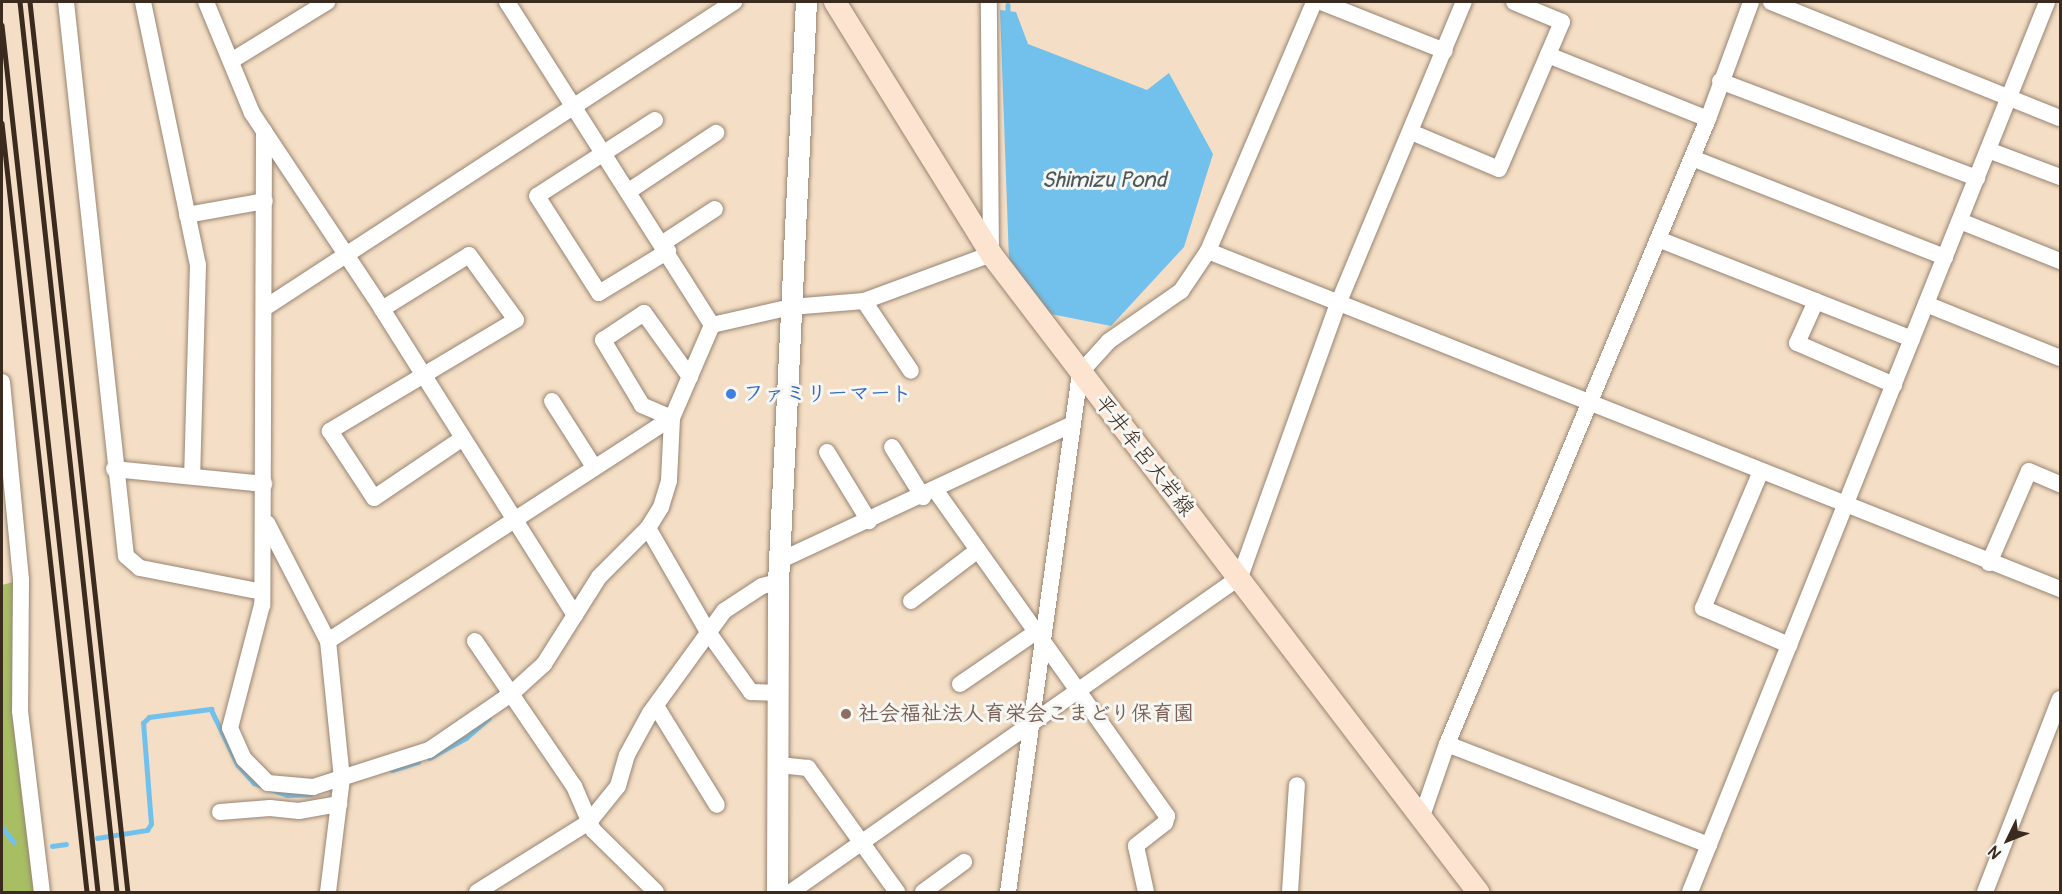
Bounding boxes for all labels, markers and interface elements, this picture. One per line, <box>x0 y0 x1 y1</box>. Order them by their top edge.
water label: Shimizu Pond <box>1042 168 1166 194</box>
place label: ファミリーマート <box>743 381 911 407</box>
marker: ファミリーマート <box>724 387 738 401</box>
street label: 平井牟呂大岩線 <box>1089 390 1199 522</box>
place label: 社会福祉法人育栄会こまどり保育園 <box>858 701 1194 727</box>
marker: 社会福祉法人育栄会こまどり保育園 <box>839 707 853 721</box>
north arrow <box>1978 810 2038 870</box>
text: N <box>1984 842 2006 863</box>

